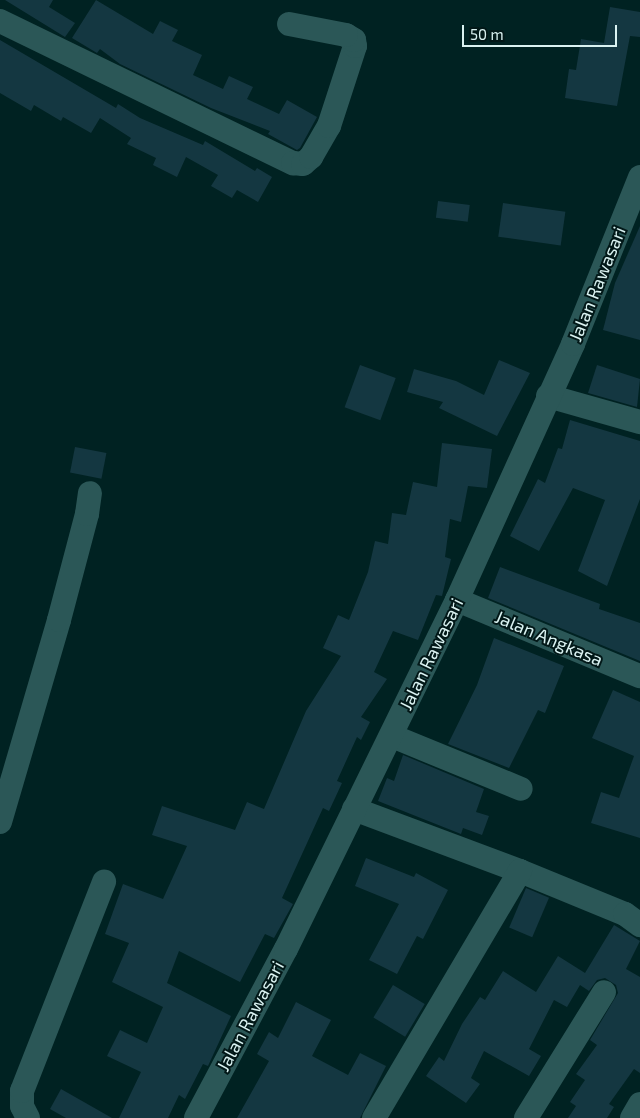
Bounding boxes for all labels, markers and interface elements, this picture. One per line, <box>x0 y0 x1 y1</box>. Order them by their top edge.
scale bar <box>465 15 620 47</box>
text: 50 m <box>470 25 504 43</box>
street label: Jalan Rawasari <box>564 223 630 345</box>
street label: Jalan Rawasari <box>395 594 467 714</box>
street label: Jalan Angkasa <box>492 605 606 671</box>
street label: Jalan Rawasari <box>212 957 288 1075</box>

